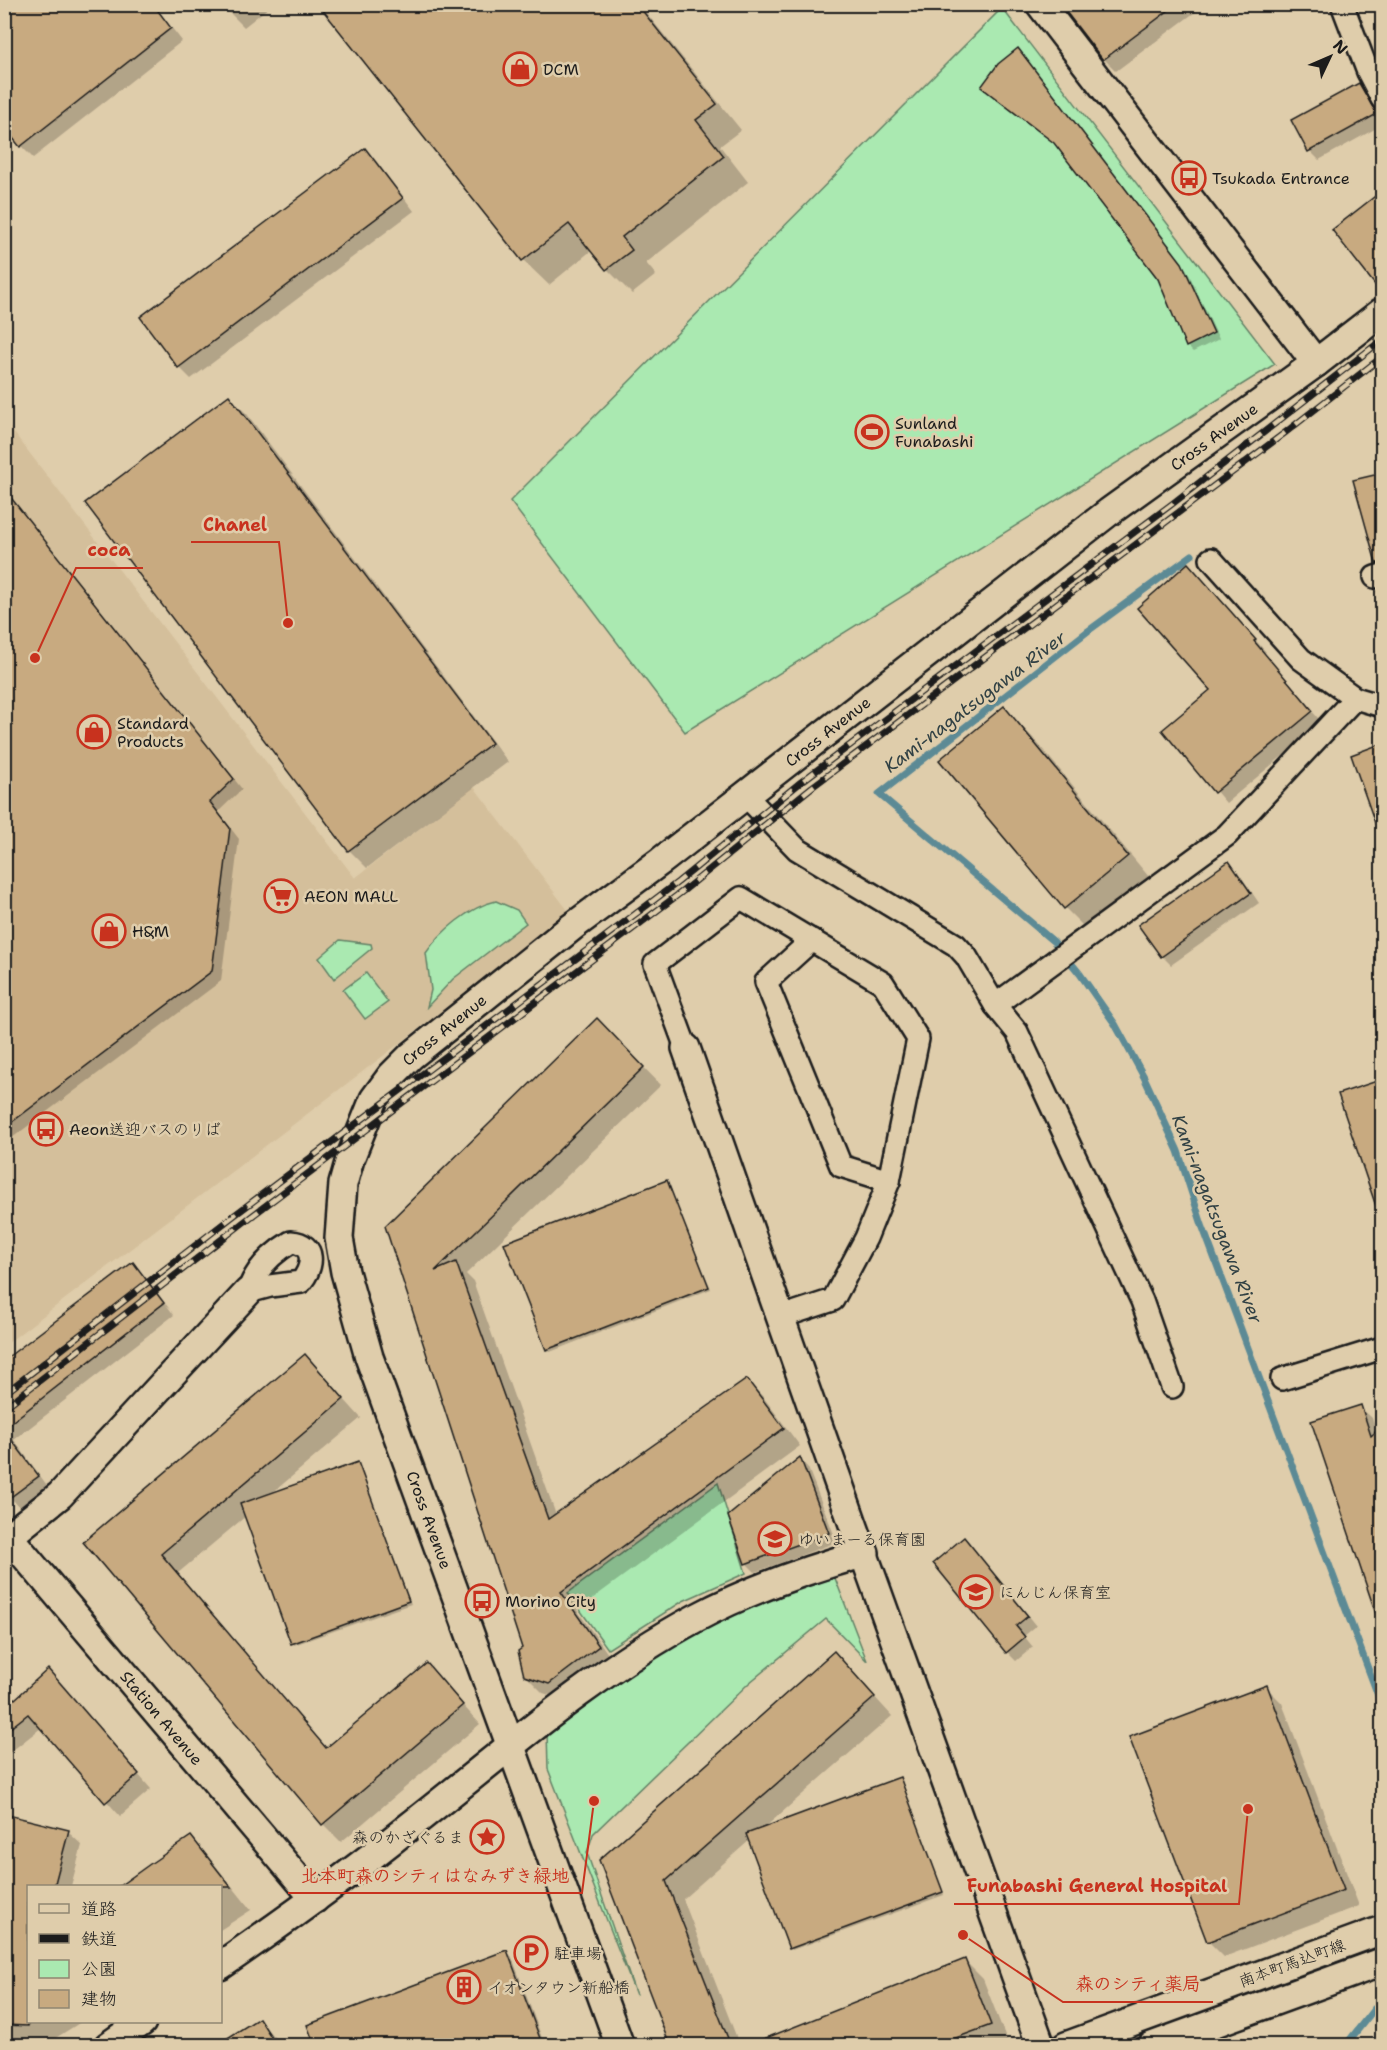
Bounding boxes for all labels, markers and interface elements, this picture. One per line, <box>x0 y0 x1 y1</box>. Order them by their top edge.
north arrow <box>1300 27 1360 87</box>
text: N <box>1328 35 1352 59</box>
shop icon: DCM <box>502 51 538 87</box>
place label: DCM <box>543 59 579 80</box>
bus stop icon: Tsukada Entrance <box>1171 160 1207 196</box>
place label: Tsukada Entrance <box>1212 168 1350 189</box>
street label: Cross Avenue <box>1166 398 1262 475</box>
place label: Sunland Funabashi <box>895 413 973 452</box>
sports icon: Sunland Funabashi <box>854 414 890 450</box>
callout: Chanel <box>191 506 279 542</box>
text: Chanel <box>203 513 267 537</box>
callout: coca <box>76 532 143 568</box>
text: coca <box>88 538 131 562</box>
water label: Kami-nagatsugawa River <box>879 625 1071 778</box>
street label: Cross Avenue <box>781 691 875 771</box>
place label: Standard Products <box>117 713 189 752</box>
shop icon: Standard Products <box>76 714 112 750</box>
supermarket icon: AEON MALL <box>263 878 299 914</box>
place label: AEON MALL <box>304 886 398 907</box>
shop icon: H&M <box>91 913 127 949</box>
place label: H&M <box>132 921 169 942</box>
street label: Cross Avenue <box>397 989 491 1070</box>
bus stop icon: Aeon送迎バスのりば <box>28 1111 64 1147</box>
water label: Kami-nagatsugawa River <box>1166 1111 1268 1327</box>
place label: Aeon送迎バスのりば <box>69 1119 221 1140</box>
street label: Cross Avenue <box>402 1468 456 1572</box>
school or university icon: ゆいまーる保育園 <box>757 1521 793 1557</box>
place label: ゆいまーる保育園 <box>798 1529 926 1550</box>
school or university icon: にんじん保育室 <box>958 1574 994 1610</box>
place label: にんじん保育室 <box>999 1582 1111 1603</box>
bus stop icon: Morino City <box>464 1583 500 1619</box>
place label: Morino City <box>505 1591 596 1612</box>
street label: Station Avenue <box>116 1666 208 1769</box>
place icon: 森のかざぐるま <box>469 1819 505 1855</box>
place label: 森のかざぐるま <box>352 1827 464 1848</box>
callout: 北本町森のシティはなみずき緑地 <box>288 1857 582 1893</box>
text: 北本町森のシティはなみずき緑地 <box>301 1864 569 1888</box>
callout: Funabashi General Hospital <box>954 1868 1239 1904</box>
text: Funabashi General Hospital <box>967 1874 1227 1898</box>
legend <box>27 1885 222 2023</box>
text: 道路 <box>81 1897 117 1921</box>
text: 鉄道 <box>81 1927 117 1951</box>
street label: 南本町馬込町線 <box>1236 1934 1348 1992</box>
parking icon: 駐車場 <box>513 1935 549 1971</box>
place label: 駐車場 <box>554 1943 602 1964</box>
text: 公園 <box>81 1957 117 1981</box>
callout: 森のシティ薬局 <box>1063 1966 1213 2002</box>
building icon: イオンタウン新船橋 <box>446 1969 482 2005</box>
text: 森のシティ薬局 <box>1076 1972 1200 1996</box>
place label: イオンタウン新船橋 <box>487 1977 630 1998</box>
text: 建物 <box>81 1987 117 2011</box>

